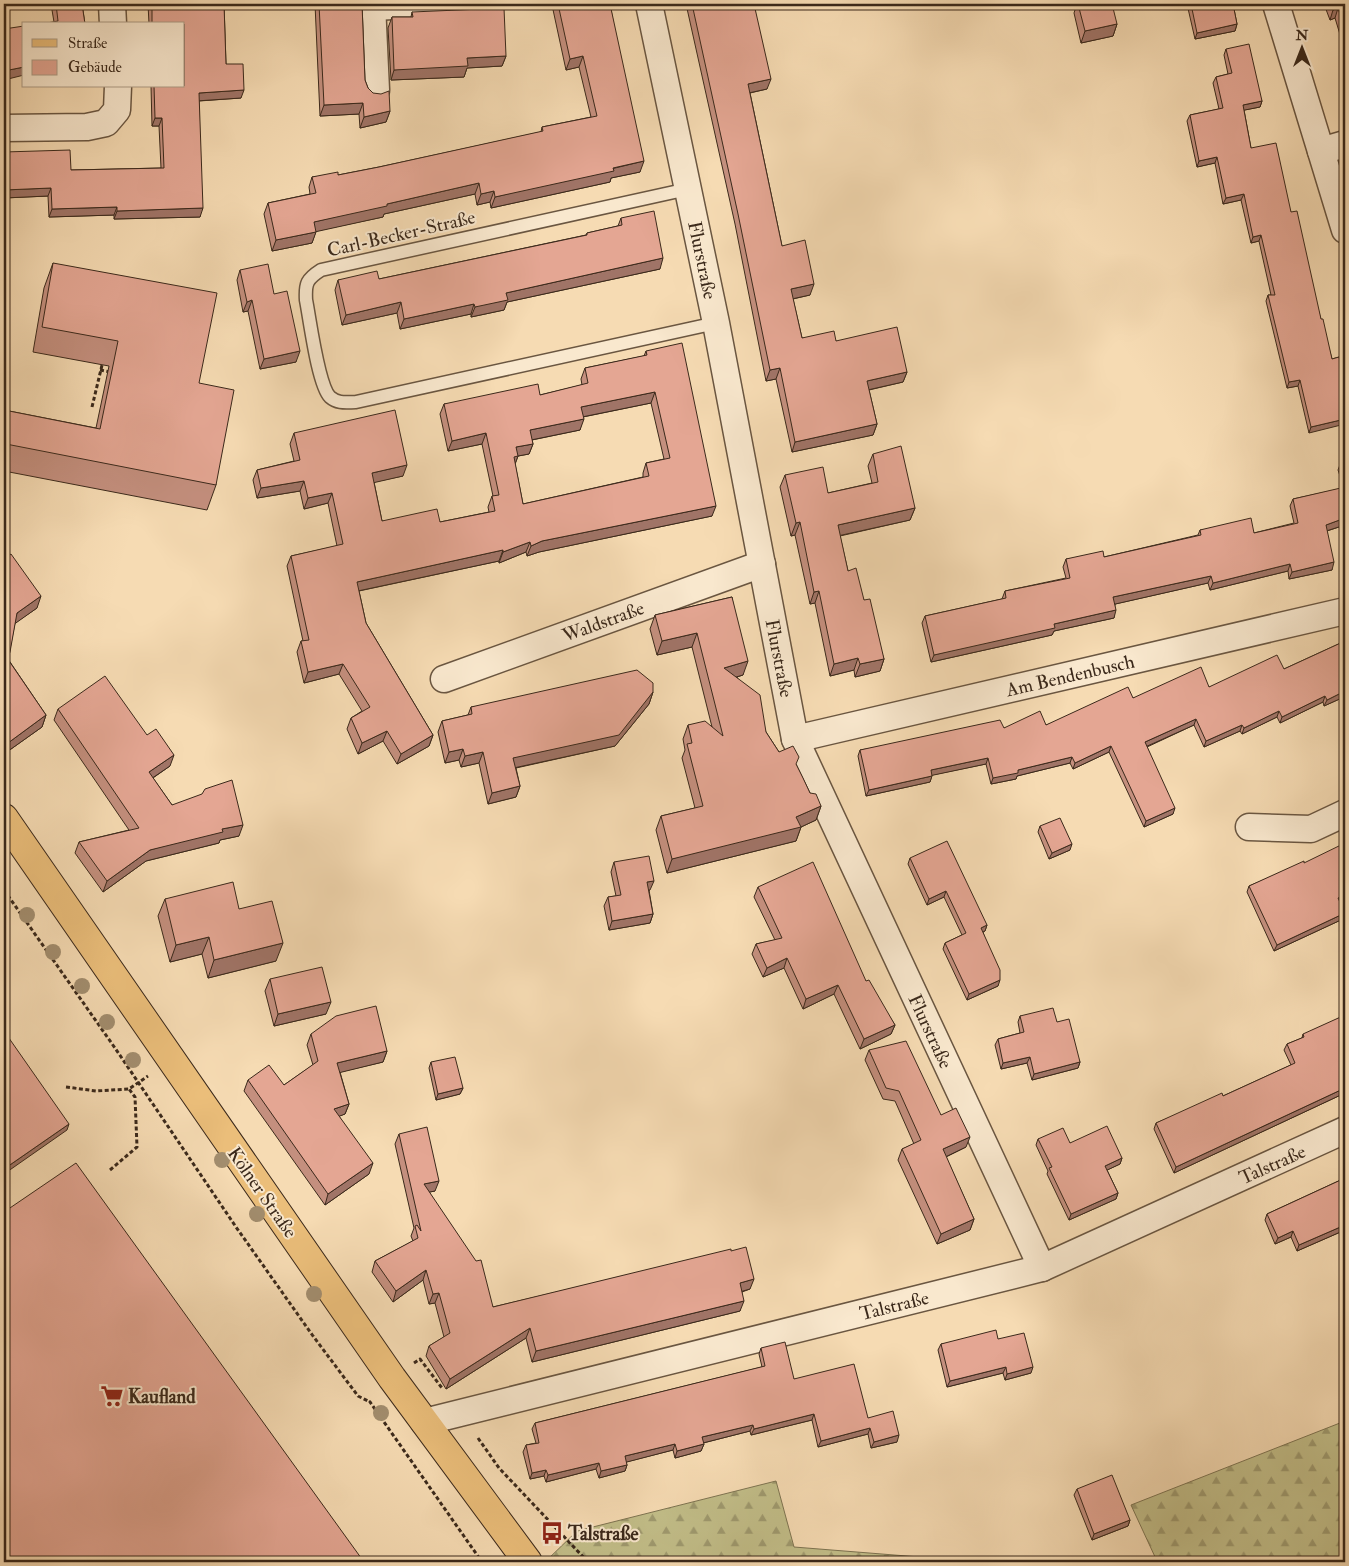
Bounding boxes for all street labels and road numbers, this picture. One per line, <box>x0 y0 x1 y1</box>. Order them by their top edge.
street label: Carl-Becker-Straße <box>325 205 478 263</box>
street label: Flurstraße <box>682 219 722 302</box>
street label: Waldstraße <box>558 596 648 648</box>
street label: Flurstraße <box>760 617 798 699</box>
street label: Am Bendenbusch <box>1003 650 1137 703</box>
street label: Flurstraße <box>902 990 958 1073</box>
street label: Talstraße <box>1235 1140 1310 1190</box>
street label: Kölner Straße <box>222 1142 302 1243</box>
street label: Talstraße <box>857 1286 931 1326</box>

